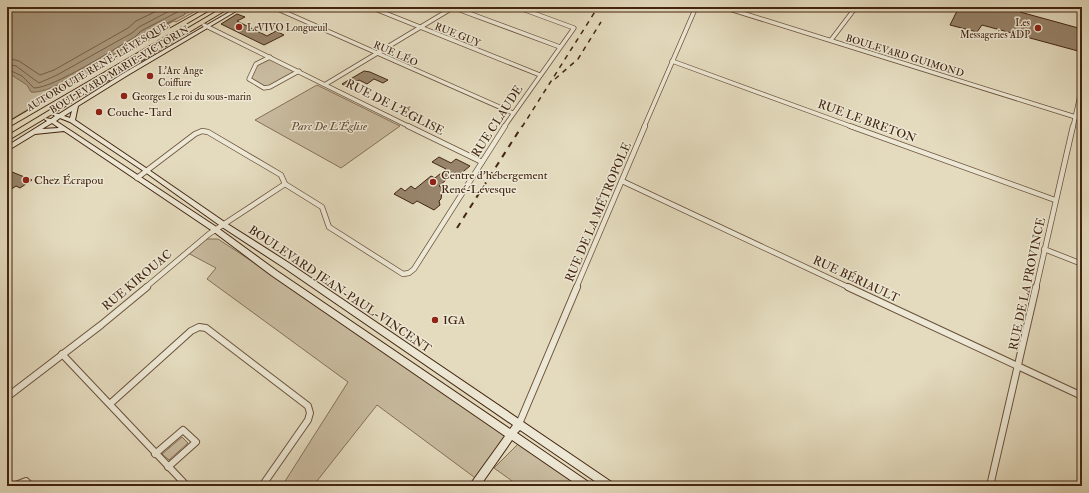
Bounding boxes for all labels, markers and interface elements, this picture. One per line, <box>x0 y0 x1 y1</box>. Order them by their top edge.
place label: Les Messageries ADP <box>960 17 1031 41</box>
street label: AUTOROUTE RENÉ-LÉVESQUE <box>23 18 170 114</box>
street label: RUE GUY <box>433 20 483 50</box>
marker: LeVIVO Longueuil <box>234 22 244 32</box>
place label: LeVIVO Longueuil <box>247 22 328 34</box>
street label: BOULEVARD MARIE-VICTORIN <box>48 23 191 116</box>
marker: Les Messageries ADP <box>1033 23 1043 33</box>
street label: BOULEVARD GUIMOND <box>844 32 965 80</box>
street label: RUE LÉO <box>372 37 420 69</box>
place label: L'Arc Ange Coiffure <box>158 65 203 89</box>
marker: L'Arc Ange Coiffure <box>145 71 155 81</box>
street label: RUE DE L'ÉGLISE <box>343 76 447 139</box>
street label: RUE CLAUDE <box>469 82 526 160</box>
marker: Georges Le roi du sous-marin <box>119 91 129 101</box>
place label: Georges Le roi du sous-marin <box>132 91 251 103</box>
street label: RUE LE BRETON <box>816 97 918 146</box>
place label: Couche-Tard <box>107 105 172 120</box>
marker: Couche-Tard <box>94 107 104 117</box>
park label: Parc De L'Église <box>290 119 368 134</box>
street label: RUE DE LA MÉTROPOLE <box>562 140 635 284</box>
place label: Centre d'hébergement René-Lévesque <box>441 168 548 197</box>
place label: Chez Écrapou <box>34 173 103 188</box>
marker: Chez Écrapou <box>21 175 31 185</box>
marker: Centre d'hébergement René-Lévesque <box>428 177 438 187</box>
street label: RUE DE LA PROVINCE <box>1006 216 1049 352</box>
street label: BOULEVARD JEAN-PAUL-VINCENT <box>246 223 434 356</box>
street label: RUE KIROUAC <box>99 247 176 314</box>
street label: RUE BÉRIAULT <box>810 253 901 306</box>
place label: IGA <box>443 313 466 328</box>
marker: IGA <box>430 315 440 325</box>

